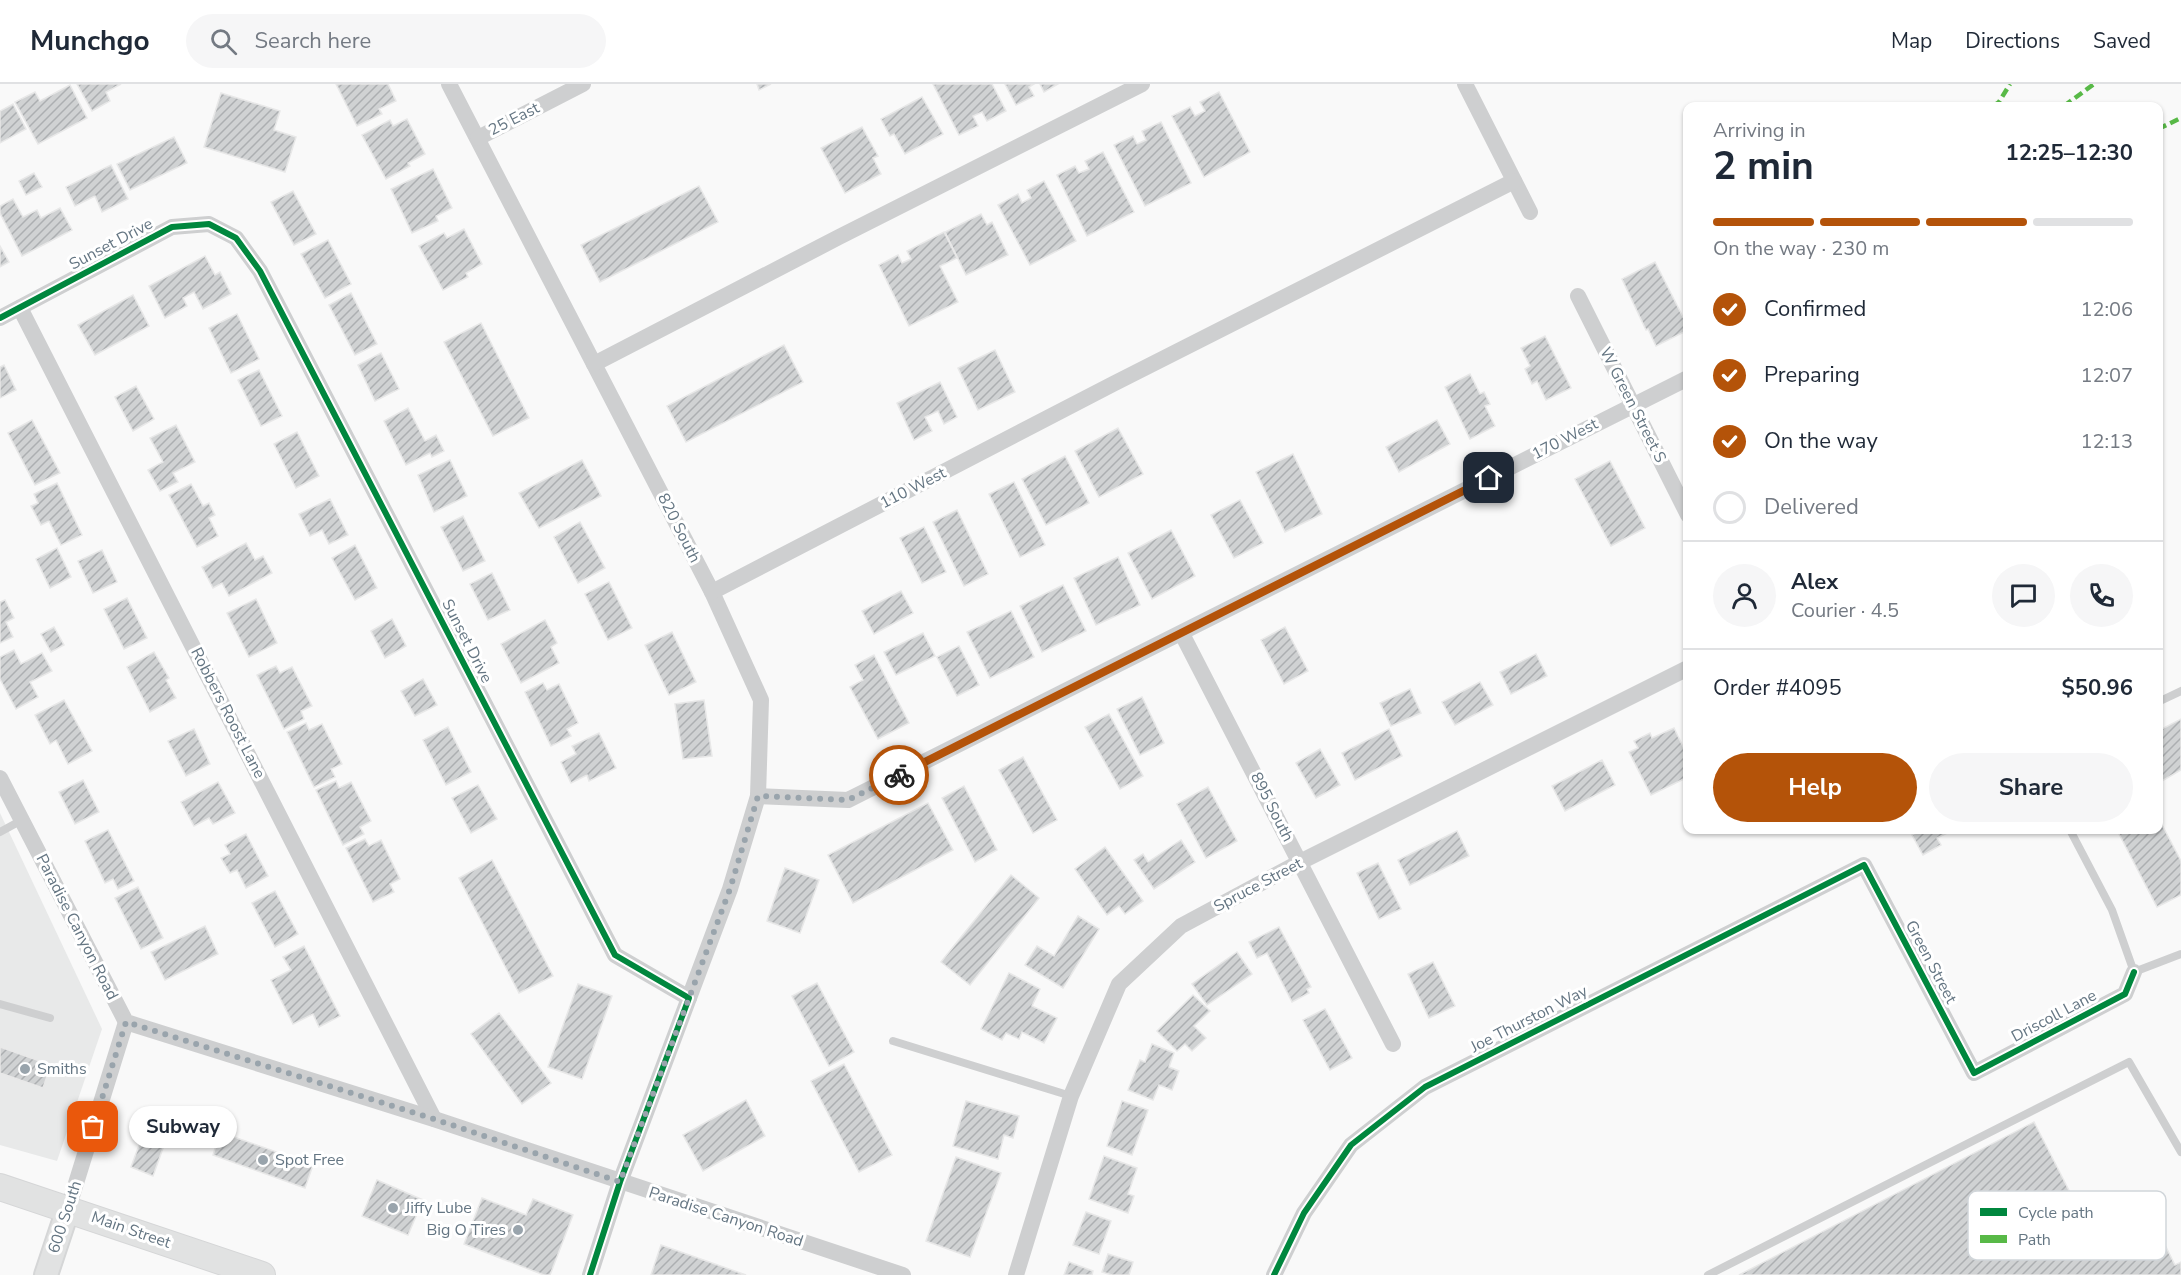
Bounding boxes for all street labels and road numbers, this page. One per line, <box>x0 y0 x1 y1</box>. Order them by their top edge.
street label: 25 East <box>485 97 544 141</box>
street label: Sunset Drive <box>65 213 157 275</box>
street label: W Green Street S <box>1594 344 1672 467</box>
street label: 170 West <box>1528 413 1602 465</box>
street label: 110 West <box>876 462 950 514</box>
street label: 820 South <box>652 489 706 567</box>
street label: Sunset Drive <box>436 595 498 687</box>
street label: Robbers Roost Lane <box>185 644 271 782</box>
street label: 895 South <box>1245 768 1299 846</box>
street label: Paradise Canyon Road <box>31 850 123 1004</box>
street label: Spruce Street <box>1210 852 1307 918</box>
street label: Green Street <box>1900 917 1962 1008</box>
street label: Joe Thurston Way <box>1466 980 1592 1058</box>
street label: Driscoll Lane <box>2008 984 2100 1048</box>
street label: 600 South <box>43 1178 87 1256</box>
street label: Paradise Canyon Road <box>646 1182 806 1252</box>
street label: Main Street <box>88 1206 174 1254</box>

